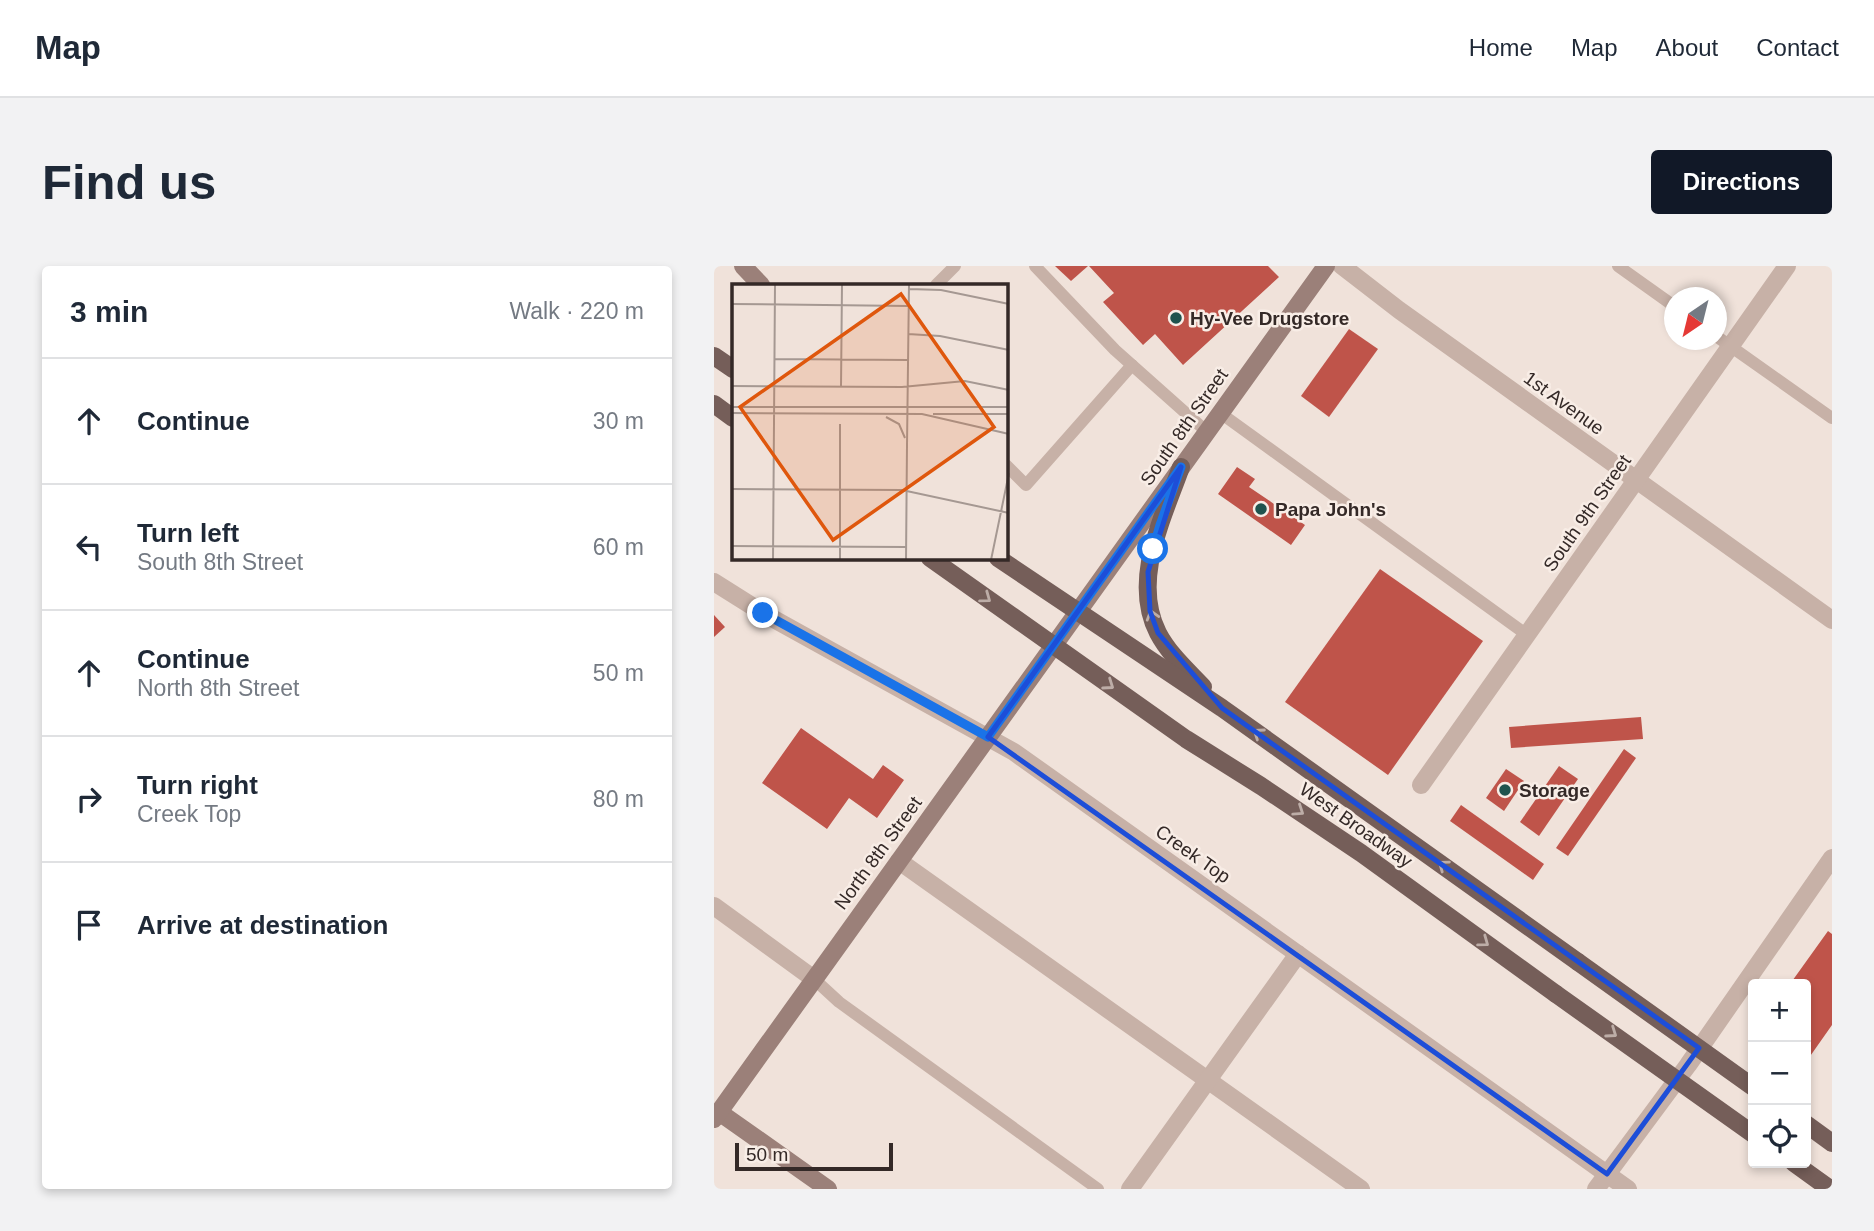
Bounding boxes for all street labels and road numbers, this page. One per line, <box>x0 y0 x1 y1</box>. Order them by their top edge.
street label: South 8th Street <box>1136 364 1232 489</box>
street label: 1st Avenue <box>1520 367 1608 439</box>
street label: South 9th Street <box>1539 450 1635 575</box>
street label: West Broadway <box>1296 778 1417 872</box>
street label: North 8th Street <box>830 792 926 913</box>
street label: Creek Top <box>1152 821 1234 887</box>

